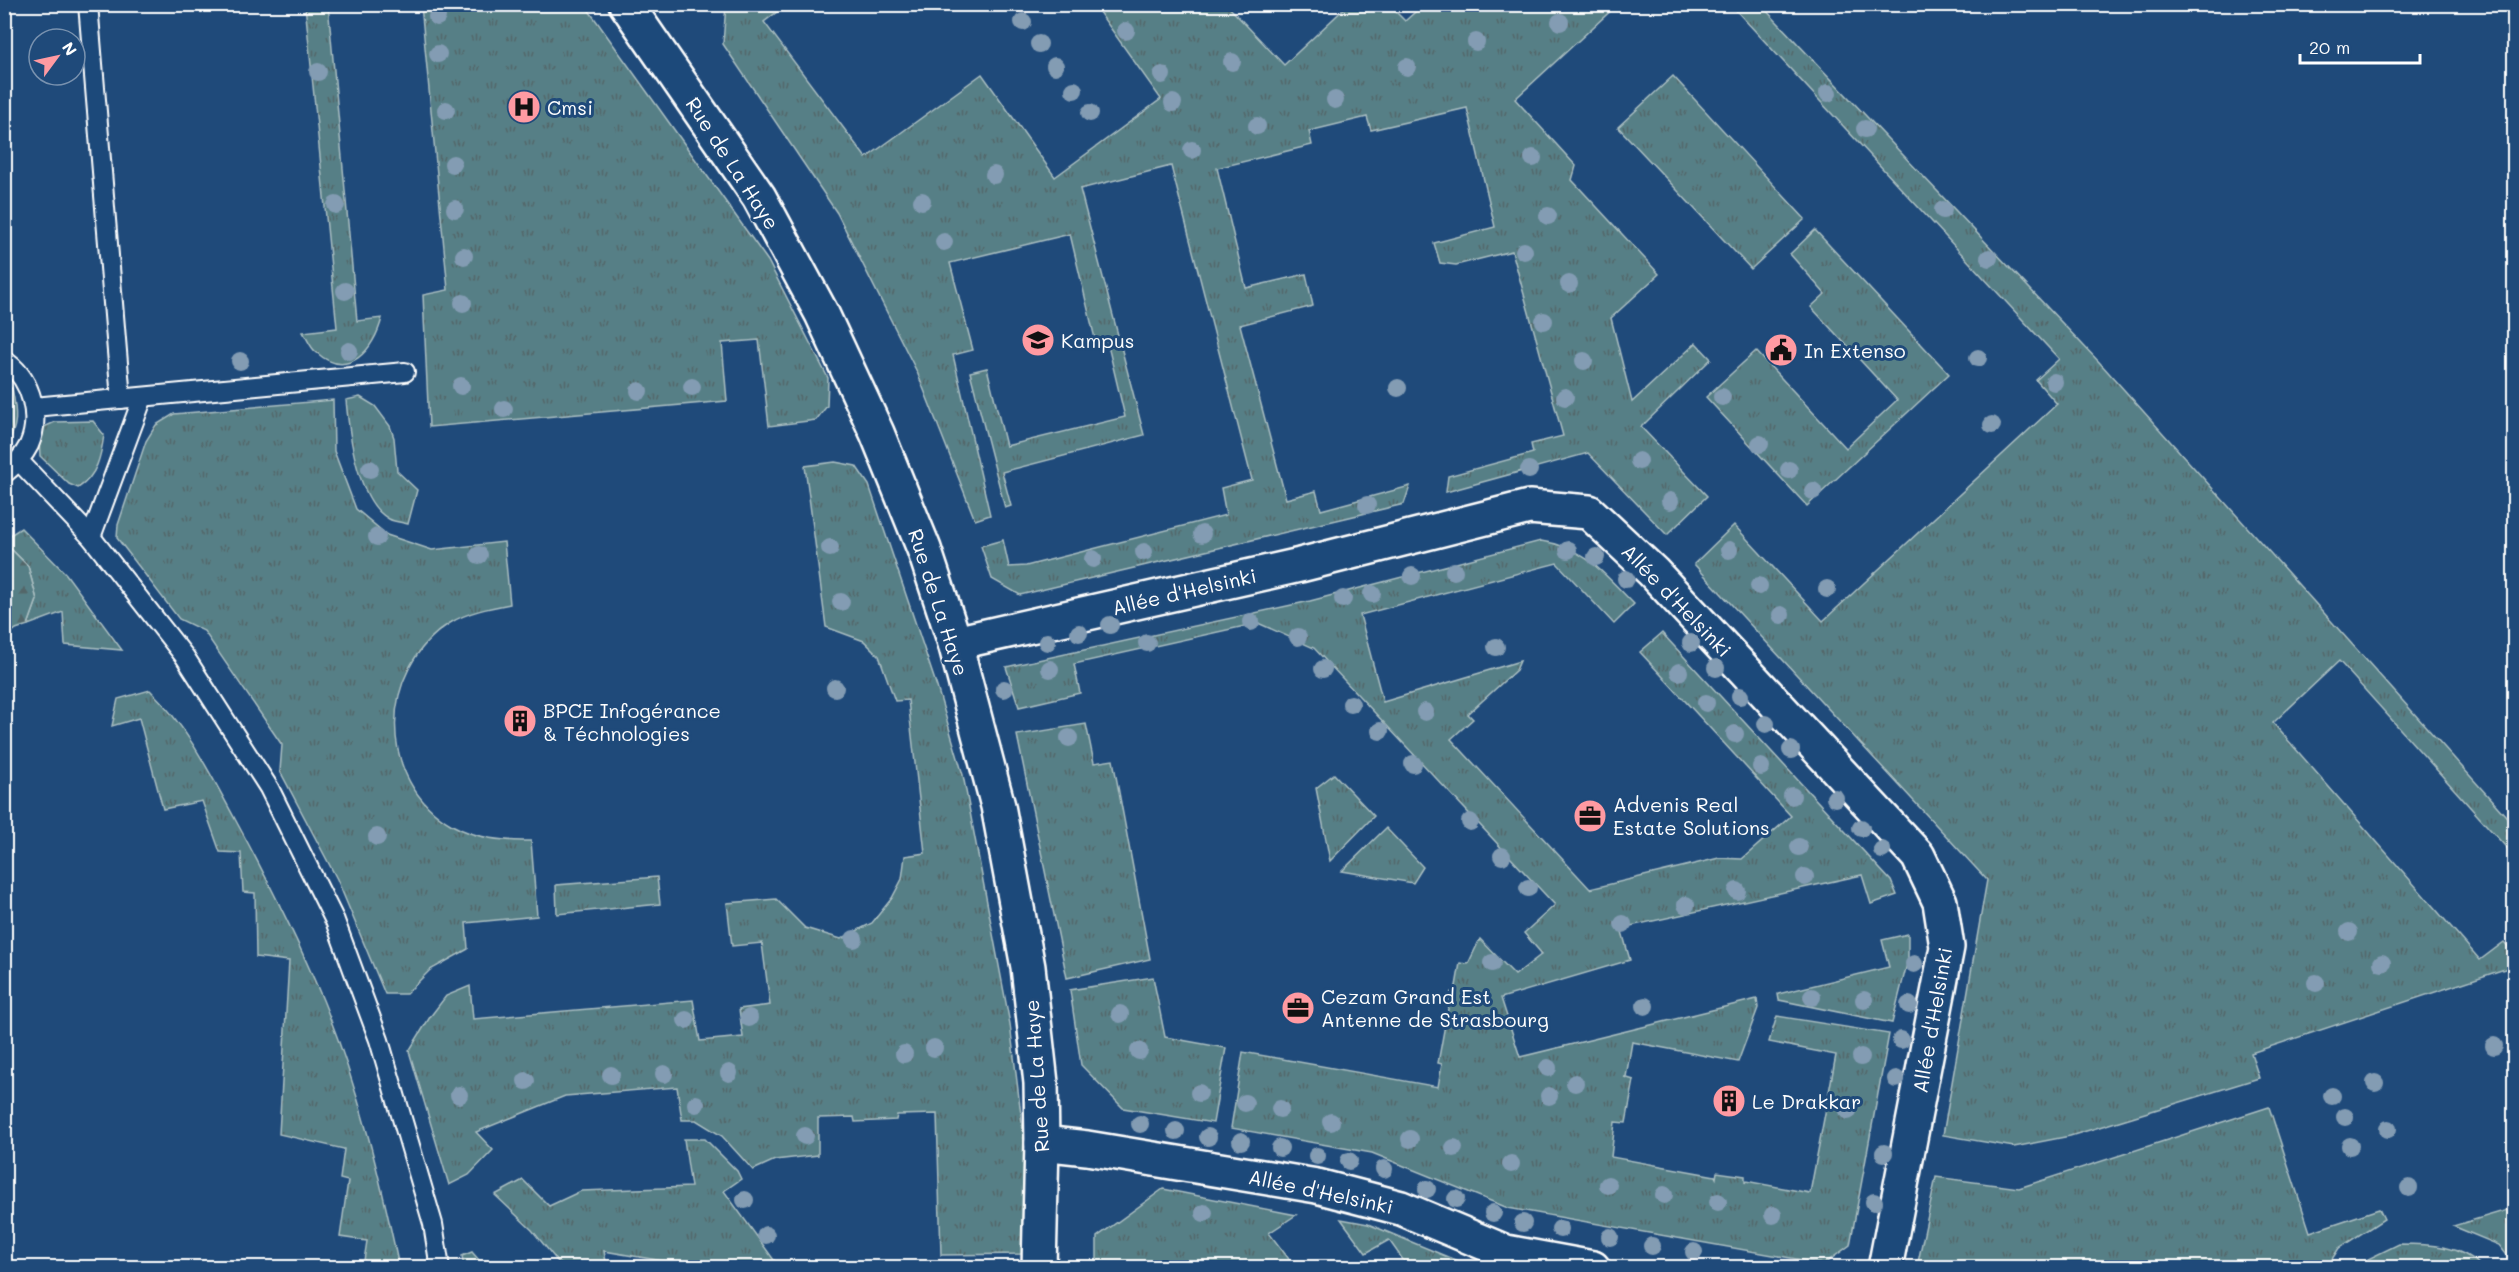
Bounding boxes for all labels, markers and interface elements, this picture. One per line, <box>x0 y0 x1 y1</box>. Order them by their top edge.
north arrow <box>27 27 87 87</box>
scale bar <box>2300 27 2420 65</box>
text: 20 m <box>2309 35 2350 59</box>
text: N <box>58 38 82 59</box>
hospital icon: Cmsi <box>506 89 542 125</box>
street label: Rue de La Haye <box>680 92 786 234</box>
place label: Cmsi <box>547 94 593 120</box>
school or university icon: Kampus <box>1020 322 1056 358</box>
place label: Kampus <box>1061 327 1135 353</box>
public building icon: In Extenso <box>1763 332 1799 368</box>
place label: In Extenso <box>1804 337 1906 363</box>
street label: Rue de La Haye <box>903 525 975 679</box>
street label: Allée d'Helsinki <box>1616 538 1738 662</box>
street label: Allée d'Helsinki <box>1109 562 1259 620</box>
place label: BPCE Infogérance & Téchnologies <box>543 697 721 746</box>
building icon: BPCE Infogérance & Téchnologies <box>502 703 538 739</box>
place label: Advenis Real Estate Solutions <box>1613 791 1770 840</box>
office icon: Advenis Real Estate Solutions <box>1572 798 1608 834</box>
street label: Allée d'Helsinki <box>1906 945 1958 1095</box>
place label: Cezam Grand Est Antenne de Strasbourg <box>1321 983 1549 1032</box>
office icon: Cezam Grand Est Antenne de Strasbourg <box>1280 990 1316 1026</box>
street label: Rue de La Haye <box>1018 999 1054 1153</box>
building icon: Le Drakkar <box>1711 1083 1747 1119</box>
place label: Le Drakkar <box>1752 1088 1861 1114</box>
street label: Allée d'Helsinki <box>1246 1163 1396 1219</box>

